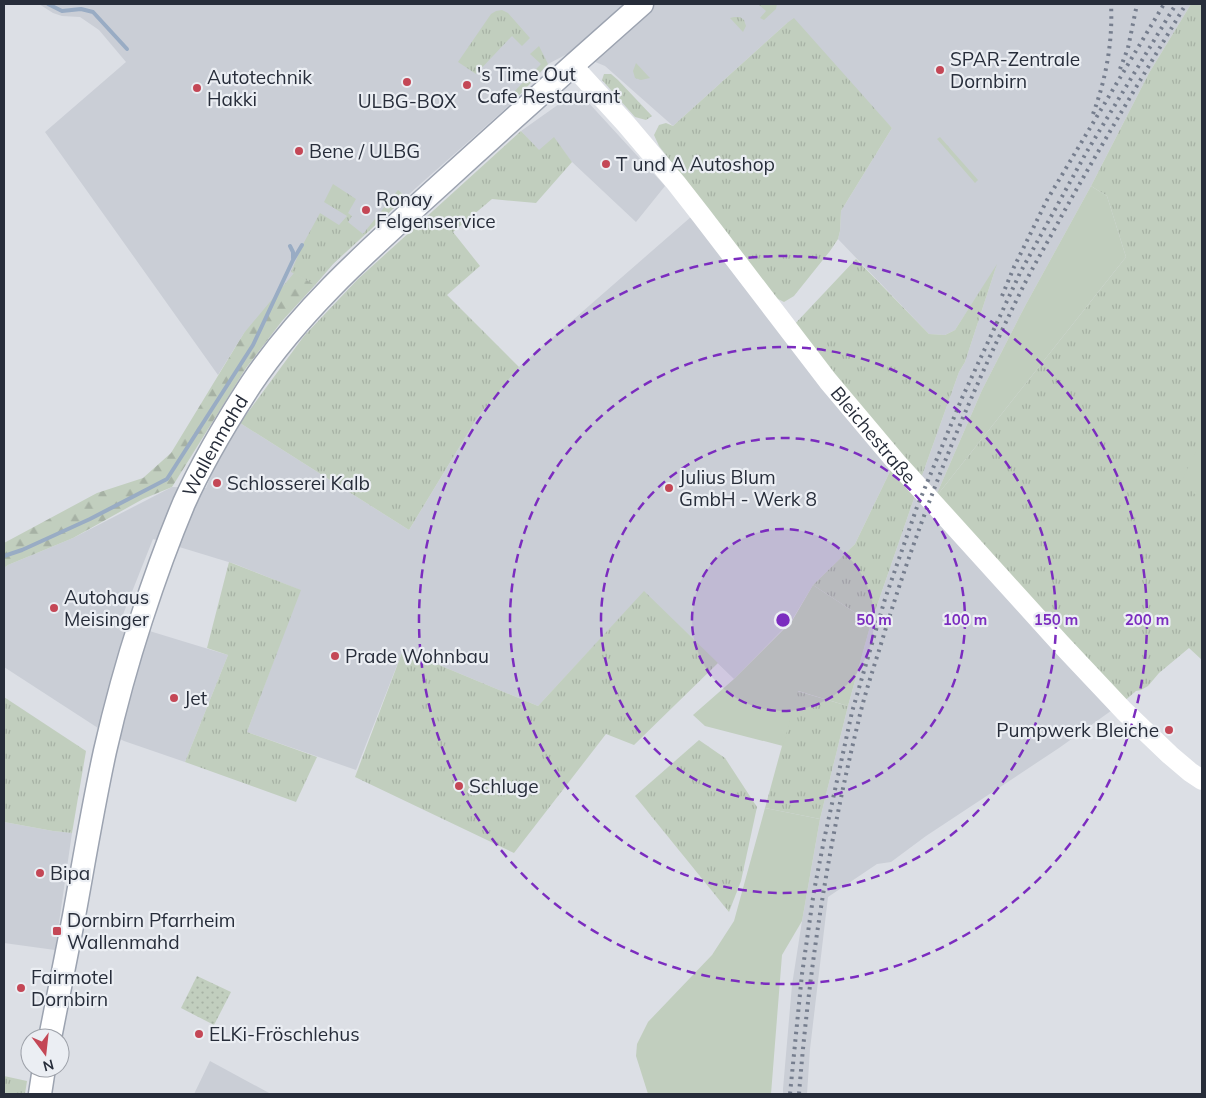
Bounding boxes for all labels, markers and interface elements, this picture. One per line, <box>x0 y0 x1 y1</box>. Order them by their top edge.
place label: SPAR-Zentrale Dornbirn <box>950 47 1080 93</box>
place label: 's Time Out Cafe Restaurant <box>477 62 620 108</box>
marker: SPAR-Zentrale Dornbirn <box>934 64 946 76</box>
place label: Autotechnik Hakki <box>207 65 312 111</box>
marker: ULBG-BOX <box>401 76 413 88</box>
marker: 's Time Out Cafe Restaurant <box>461 79 473 91</box>
marker: Autotechnik Hakki <box>191 82 203 94</box>
place label: ULBG-BOX <box>358 89 457 113</box>
place label: Bene / ULBG <box>309 139 420 163</box>
marker: Bene / ULBG <box>293 145 305 157</box>
place label: T und A Autoshop <box>616 152 775 176</box>
marker: T und A Autoshop <box>600 158 612 170</box>
place label: Ronay Felgenservice <box>376 187 496 233</box>
marker: Ronay Felgenservice <box>360 204 372 216</box>
street label: Bleichestraße <box>826 381 921 488</box>
street label: Wallenmahd <box>177 390 253 500</box>
place label: Julius Blum GmbH - Werk 8 <box>679 465 817 511</box>
place label: Schlosserei Kalb <box>227 471 370 495</box>
marker: Schlosserei Kalb <box>211 477 223 489</box>
marker: Julius Blum GmbH - Werk 8 <box>663 482 675 494</box>
place label: Autohaus Meisinger <box>64 585 149 631</box>
marker: Autohaus Meisinger <box>48 602 60 614</box>
text: 50 m <box>856 610 892 629</box>
text: 100 m <box>943 610 987 629</box>
text: 150 m <box>1034 610 1078 629</box>
text: 200 m <box>1125 610 1169 629</box>
centre of rings <box>774 611 792 629</box>
place label: Prade Wohnbau <box>345 644 489 668</box>
marker: Prade Wohnbau <box>329 650 341 662</box>
place label: Jet <box>184 686 208 710</box>
marker: Jet <box>168 692 180 704</box>
place label: Pumpwerk Bleiche <box>996 718 1159 742</box>
marker: Pumpwerk Bleiche <box>1163 724 1175 736</box>
place label: Schluge <box>469 774 539 798</box>
marker: Schluge <box>453 780 465 792</box>
place label: Bipa <box>50 861 90 885</box>
marker: Bipa <box>34 867 46 879</box>
place label: Dornbirn Pfarrheim Wallenmahd <box>67 908 236 954</box>
marker: Dornbirn Pfarrheim Wallenmahd <box>51 925 63 937</box>
place label: Fairmotel Dornbirn <box>31 965 113 1011</box>
marker: Fairmotel Dornbirn <box>15 982 27 994</box>
place label: ELKi-Fröschlehus <box>209 1022 360 1046</box>
north arrow <box>20 1028 70 1078</box>
marker: ELKi-Fröschlehus <box>193 1028 205 1040</box>
text: N <box>41 1055 56 1076</box>

